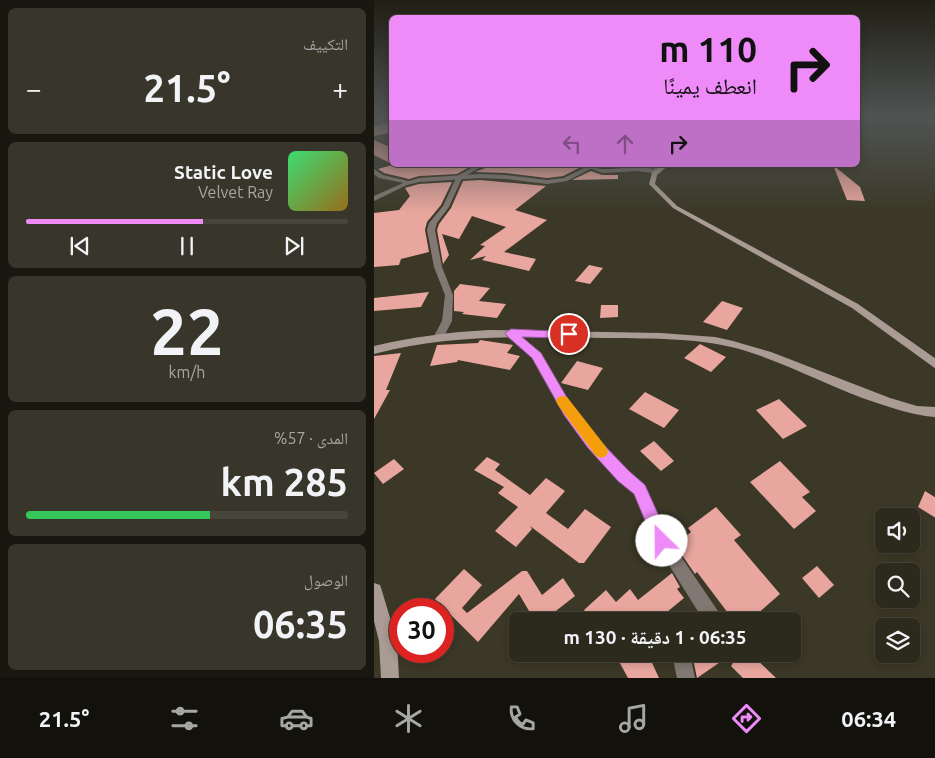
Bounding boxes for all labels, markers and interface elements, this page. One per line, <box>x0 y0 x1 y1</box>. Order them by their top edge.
text: 110 m <box>659 29 757 69</box>
text: التكييف <box>303 35 348 53</box>
icon: right <box>775 35 840 100</box>
text: 21.5° <box>143 67 231 109</box>
text: − <box>26 73 42 104</box>
text: + <box>332 73 348 104</box>
text: انعطف يمينًا <box>663 73 757 98</box>
icon: left <box>558 130 586 158</box>
icon: ahead <box>611 130 639 158</box>
icon: right <box>664 130 692 158</box>
text: Static Love <box>174 161 273 183</box>
text: Velvet Ray <box>198 183 273 201</box>
icon: previous <box>66 232 94 260</box>
icon: pause <box>173 232 201 260</box>
icon: next <box>280 232 308 260</box>
text: 22 <box>150 294 224 367</box>
pin <box>548 313 590 355</box>
icon: arrive <box>555 320 583 348</box>
text: km/h <box>169 363 205 381</box>
text: المدى · 57% <box>274 429 348 447</box>
text: 285 km <box>221 461 348 503</box>
map controls <box>875 508 920 663</box>
button: sound <box>875 508 920 553</box>
position arrow <box>635 514 687 566</box>
button: search <box>875 563 920 608</box>
text: الوصول <box>304 571 348 589</box>
speed limit sign: 30 <box>389 598 454 663</box>
text: 06:35 <box>253 603 348 645</box>
button: layers <box>875 618 920 663</box>
text: 06:35 · 1 دقيقة · 130 m <box>563 626 747 648</box>
icon: filters <box>167 701 202 736</box>
icon: car <box>279 701 314 736</box>
icon: climate <box>391 701 426 736</box>
icon: phone <box>504 701 539 736</box>
icon: music <box>616 701 651 736</box>
icon: directions <box>729 701 764 736</box>
text: 21.5° <box>39 706 89 731</box>
text: 06:34 <box>841 706 896 731</box>

